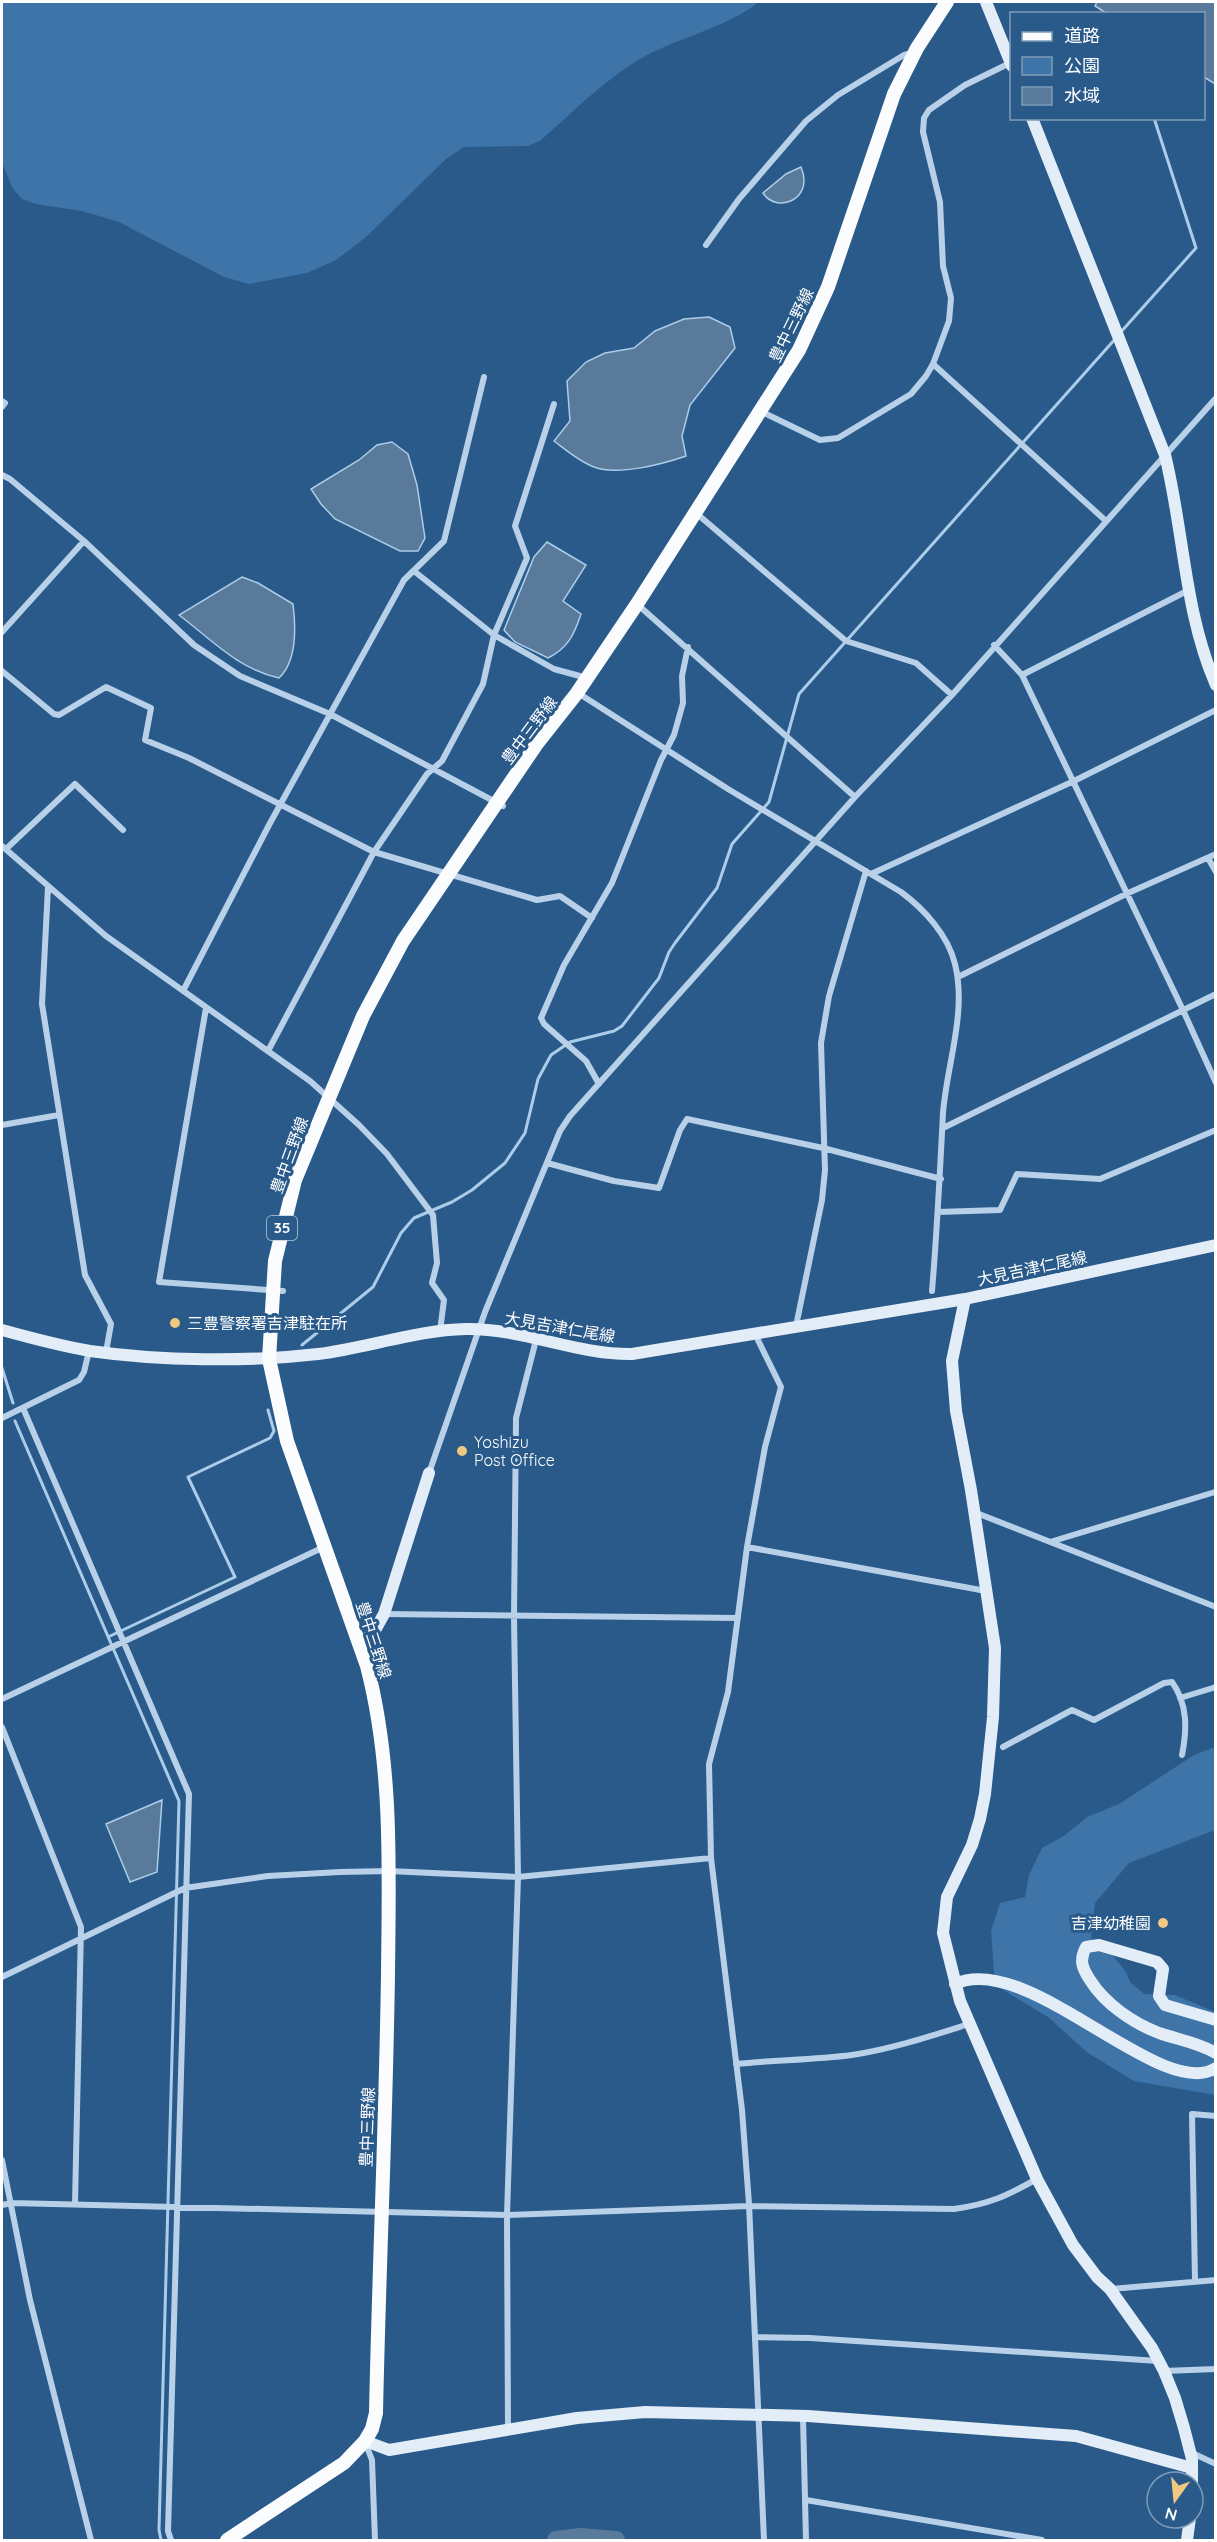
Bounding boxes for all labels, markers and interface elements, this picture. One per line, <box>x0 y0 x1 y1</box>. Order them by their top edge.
legend <box>1010 12 1205 120</box>
text: 道路 <box>1064 24 1100 47</box>
text: 公園 <box>1064 54 1100 77</box>
text: 水域 <box>1064 84 1100 107</box>
street label: 豊中三野線 <box>764 285 818 365</box>
street label: 豊中三野線 <box>497 692 561 768</box>
street label: 豊中三野線 <box>266 1114 312 1196</box>
road number: 35 <box>267 1216 297 1240</box>
street label: 大見吉津仁尾線 <box>975 1247 1089 1289</box>
street label: 大見吉津仁尾線 <box>503 1307 617 1347</box>
place label: 三豊警察署吉津駐在所 <box>187 1313 347 1333</box>
marker: 三豊警察署吉津駐在所 <box>168 1316 182 1330</box>
place label: Yoshizu Post Office <box>474 1432 555 1470</box>
marker: Yoshizu Post Office <box>455 1444 469 1458</box>
street label: 豊中三野線 <box>352 1599 396 1681</box>
place label: 吉津幼稚園 <box>1071 1913 1151 1933</box>
marker: 吉津幼稚園 <box>1156 1916 1170 1930</box>
street label: 豊中三野線 <box>356 2087 378 2167</box>
north arrow <box>1145 2470 1205 2530</box>
text: N <box>1163 2503 1179 2526</box>

